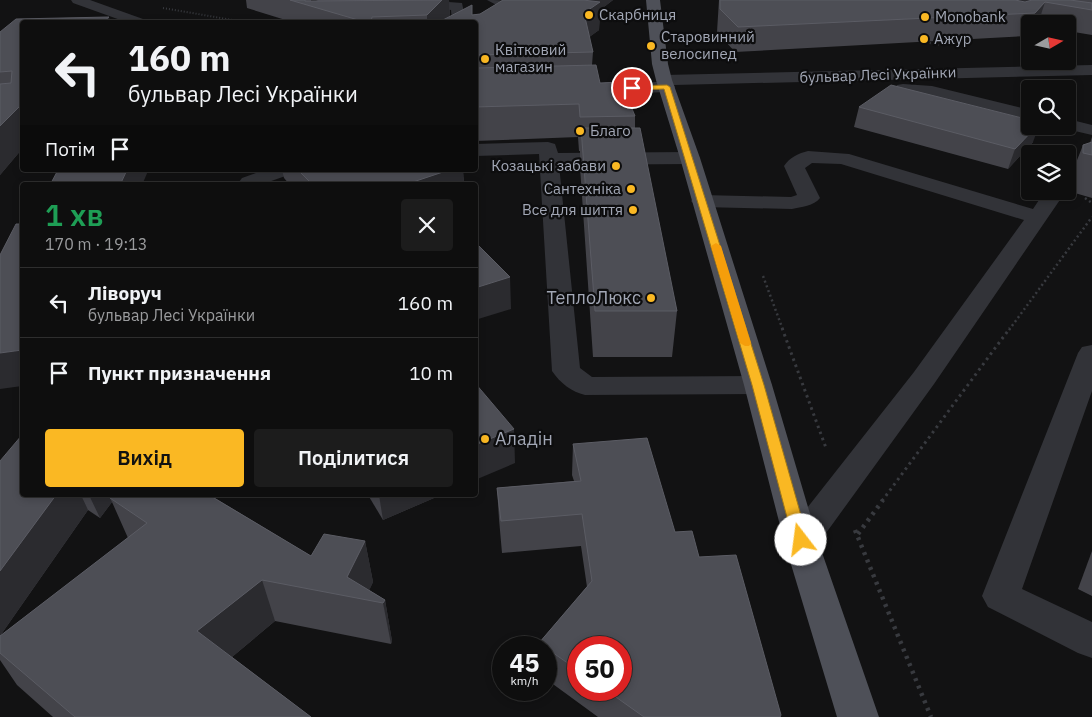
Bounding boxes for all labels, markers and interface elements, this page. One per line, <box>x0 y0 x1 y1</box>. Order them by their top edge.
place label: Скарбниця <box>599 5 676 24</box>
place label: Monobank <box>935 7 1006 26</box>
marker: Скарбниця <box>583 9 595 21</box>
marker: Monobank <box>919 11 931 23</box>
north arrow <box>1021 15 1076 70</box>
map controls <box>1021 15 1076 200</box>
place label: Старовинний велосипед <box>661 27 755 63</box>
place label: Ажур <box>934 29 971 48</box>
marker: Ажур <box>918 33 930 45</box>
text: 160 m <box>128 35 231 81</box>
icon: left <box>45 40 110 105</box>
place label: Квітковий магазин <box>495 40 566 76</box>
marker: Старовинний велосипед <box>645 40 657 52</box>
marker: Квітковий магазин <box>479 53 491 65</box>
street label: бульвар Лесі Українки <box>799 62 957 87</box>
pin <box>611 67 653 109</box>
icon: arrive <box>618 74 646 102</box>
text: бульвар Лесі Українки <box>128 79 358 108</box>
button: search <box>1021 80 1076 135</box>
place label: Благо <box>590 121 631 140</box>
marker: Благо <box>574 125 586 137</box>
icon: arrive <box>106 135 134 163</box>
text: Потім <box>45 137 96 161</box>
button: layers <box>1021 145 1076 200</box>
place label: Козацькі забави <box>491 156 606 175</box>
marker: Козацькі забави <box>610 160 622 172</box>
place label: Сантехніка <box>544 179 621 198</box>
marker: Сантехніка <box>625 183 637 195</box>
text: 1 хв <box>45 195 104 234</box>
button: close <box>401 199 453 251</box>
place label: Все для шиття <box>522 200 623 219</box>
marker: Все для шиття <box>627 204 639 216</box>
text: 170 m · 19:13 <box>45 234 147 254</box>
text: Ліворуч <box>88 281 162 305</box>
place label: ТеплоЛюкс <box>546 286 641 309</box>
icon: left <box>45 289 73 317</box>
text: 160 m <box>398 291 453 315</box>
marker: ТеплоЛюкс <box>645 292 657 304</box>
text: бульвар Лесі Українки <box>88 305 255 325</box>
icon: arrive <box>45 359 73 387</box>
text: Пункт призначення <box>88 361 271 385</box>
text: 10 m <box>409 361 453 385</box>
place label: Аладін <box>495 427 553 450</box>
button: Вихід <box>45 429 244 487</box>
button: Поділитися <box>254 429 453 487</box>
marker: Аладін <box>479 433 491 445</box>
position arrow <box>774 513 826 565</box>
speed limit sign: 50 <box>567 636 632 701</box>
text: 45 <box>509 646 540 679</box>
text: km/h <box>510 673 539 688</box>

